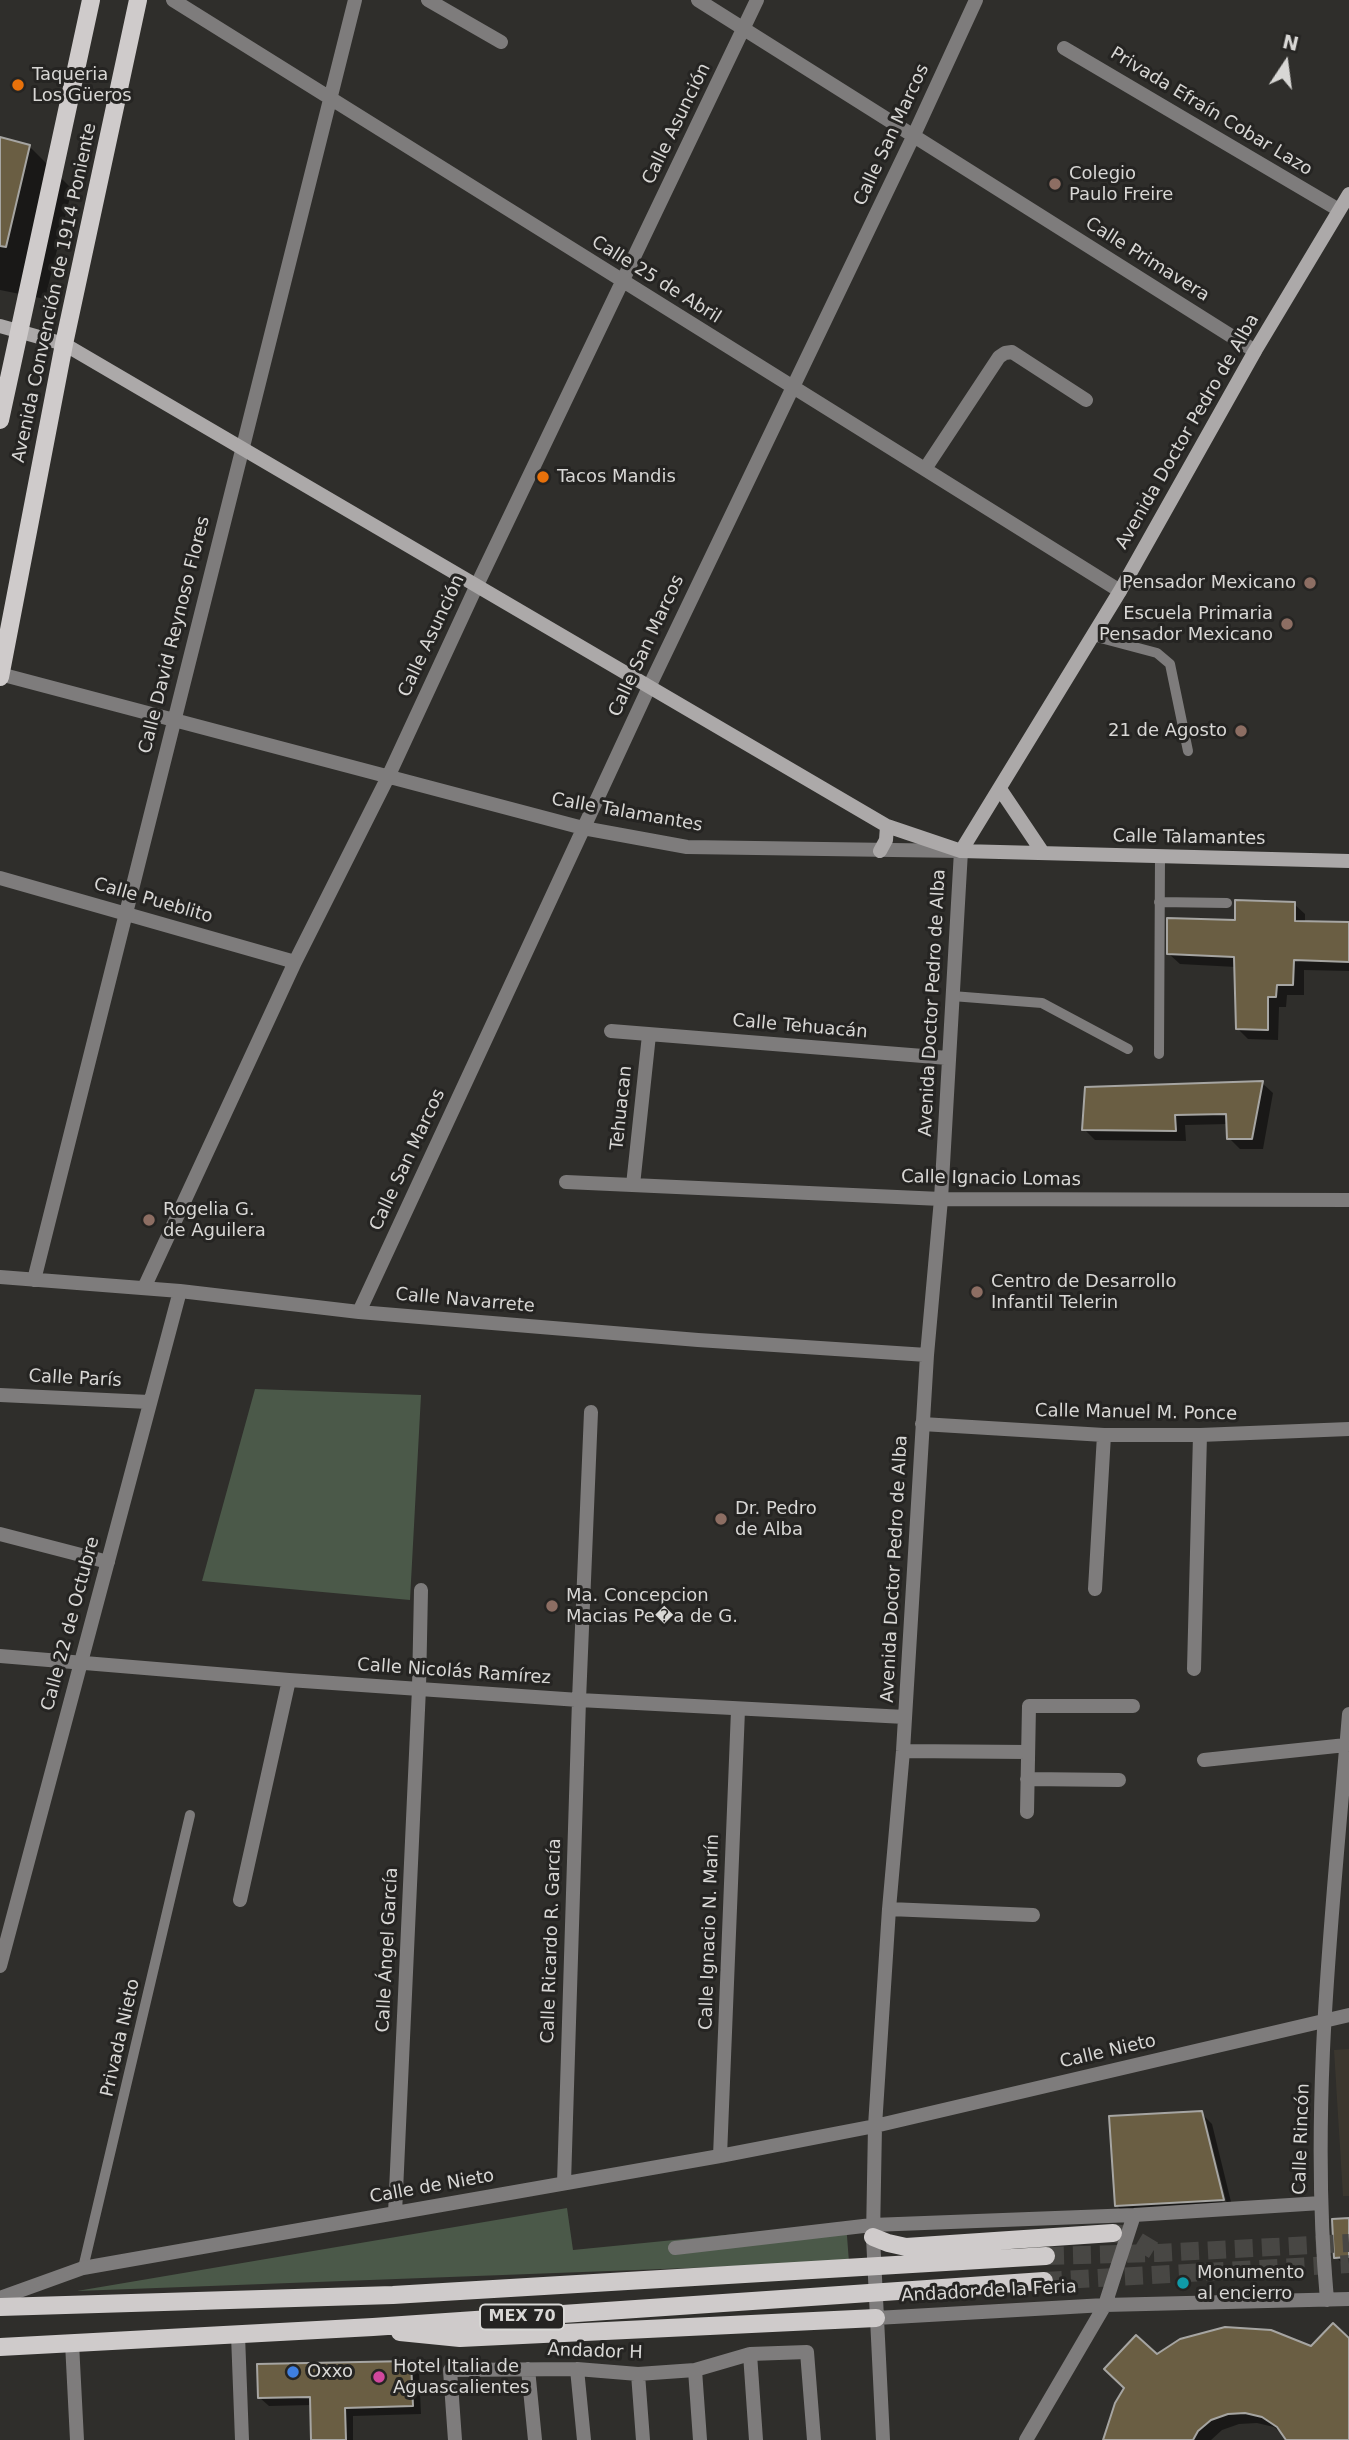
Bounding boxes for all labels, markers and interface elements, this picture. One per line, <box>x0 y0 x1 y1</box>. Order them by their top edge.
north arrow <box>1251 28 1321 98</box>
text: N <box>1281 30 1301 55</box>
street label: Privada Efraín Cobar Lazo <box>1106 43 1316 181</box>
street label: Calle Asunción <box>638 60 716 188</box>
street label: Calle San Marcos <box>850 61 934 209</box>
place label: Taqueria Los Güeros <box>32 64 132 106</box>
marker: Taqueria Los Güeros <box>10 77 26 93</box>
street label: Avenida Convención de 1914 Poniente <box>8 121 102 465</box>
place label: Colegio Paulo Freire <box>1069 163 1173 206</box>
marker: Colegio Paulo Freire <box>1047 176 1063 192</box>
street label: Calle Primavera <box>1081 213 1213 307</box>
street label: Calle 25 de Abril <box>587 232 725 328</box>
street label: Avenida Doctor Pedro de Alba <box>1112 311 1264 553</box>
place label: Tacos Mandis <box>557 466 676 488</box>
marker: Tacos Mandis <box>535 469 551 485</box>
street label: Calle David Reynoso Flores <box>135 514 215 756</box>
street label: Calle Asunción <box>394 572 470 700</box>
street label: Calle San Marcos <box>605 572 689 720</box>
place label: Pensador Mexicano <box>1122 572 1296 594</box>
marker: Pensador Mexicano <box>1302 575 1318 591</box>
place label: Escuela Primaria Pensador Mexicano <box>1099 603 1273 646</box>
marker: Escuela Primaria Pensador Mexicano <box>1279 616 1295 632</box>
place label: 21 de Agosto <box>1108 720 1227 742</box>
marker: 21 de Agosto <box>1233 723 1249 739</box>
street label: Calle Talamantes <box>550 789 704 837</box>
street label: Calle Talamantes <box>1112 826 1266 850</box>
street label: Avenida Doctor Pedro de Alba <box>915 869 951 1137</box>
street label: Calle Pueblito <box>91 874 215 928</box>
street label: Calle Tehuacán <box>732 1010 868 1044</box>
street label: Tehuacan <box>607 1065 637 1151</box>
street label: Calle San Marcos <box>366 1086 450 1234</box>
street label: Calle Ignacio Lomas <box>901 1167 1081 1191</box>
place label: Rogelia G. de Aguilera <box>163 1199 266 1242</box>
marker: Rogelia G. de Aguilera <box>141 1212 157 1228</box>
place label: Centro de Desarrollo Infantil Telerin <box>991 1271 1177 1314</box>
street label: Calle Navarrete <box>394 1284 536 1318</box>
marker: Centro de Desarrollo Infantil Telerin <box>969 1284 985 1300</box>
street label: Calle París <box>28 1366 122 1392</box>
street label: Calle Manuel M. Ponce <box>1035 1400 1237 1426</box>
street label: Avenida Doctor Pedro de Alba <box>877 1435 913 1703</box>
place label: Dr. Pedro de Alba <box>735 1498 817 1540</box>
marker: Dr. Pedro de Alba <box>713 1511 729 1527</box>
street label: Calle 22 de Octubre <box>37 1535 105 1713</box>
place label: Ma. Concepcion Macias Pe�a de G. <box>566 1585 738 1628</box>
marker: Ma. Concepcion Macias Pe�a de G. <box>544 1598 560 1614</box>
street label: Calle Nicolás Ramírez <box>356 1654 552 1690</box>
street label: Calle Ignacio N. Marín <box>696 1833 724 2031</box>
street label: Calle Ricardo R. García <box>538 1838 566 2044</box>
street label: Calle Ángel García <box>373 1867 403 2033</box>
street label: Privada Nieto <box>97 1977 145 2099</box>
street label: Calle Nieto <box>1058 2030 1158 2074</box>
street label: Calle Rincón <box>1289 2083 1315 2195</box>
street label: Calle de Nieto <box>368 2165 496 2209</box>
place label: Monumento al encierro <box>1197 2262 1304 2304</box>
marker: Monumento al encierro <box>1175 2275 1191 2291</box>
street label: Andador de la Feria <box>901 2277 1077 2307</box>
road number: MEX 70 <box>480 2304 564 2330</box>
street label: Andador H <box>547 2340 643 2364</box>
place label: Hotel Italia de Aguascalientes <box>393 2356 529 2398</box>
place label: Oxxo <box>307 2361 353 2383</box>
marker: Oxxo <box>285 2364 301 2380</box>
marker: Hotel Italia de Aguascalientes <box>371 2369 387 2385</box>

